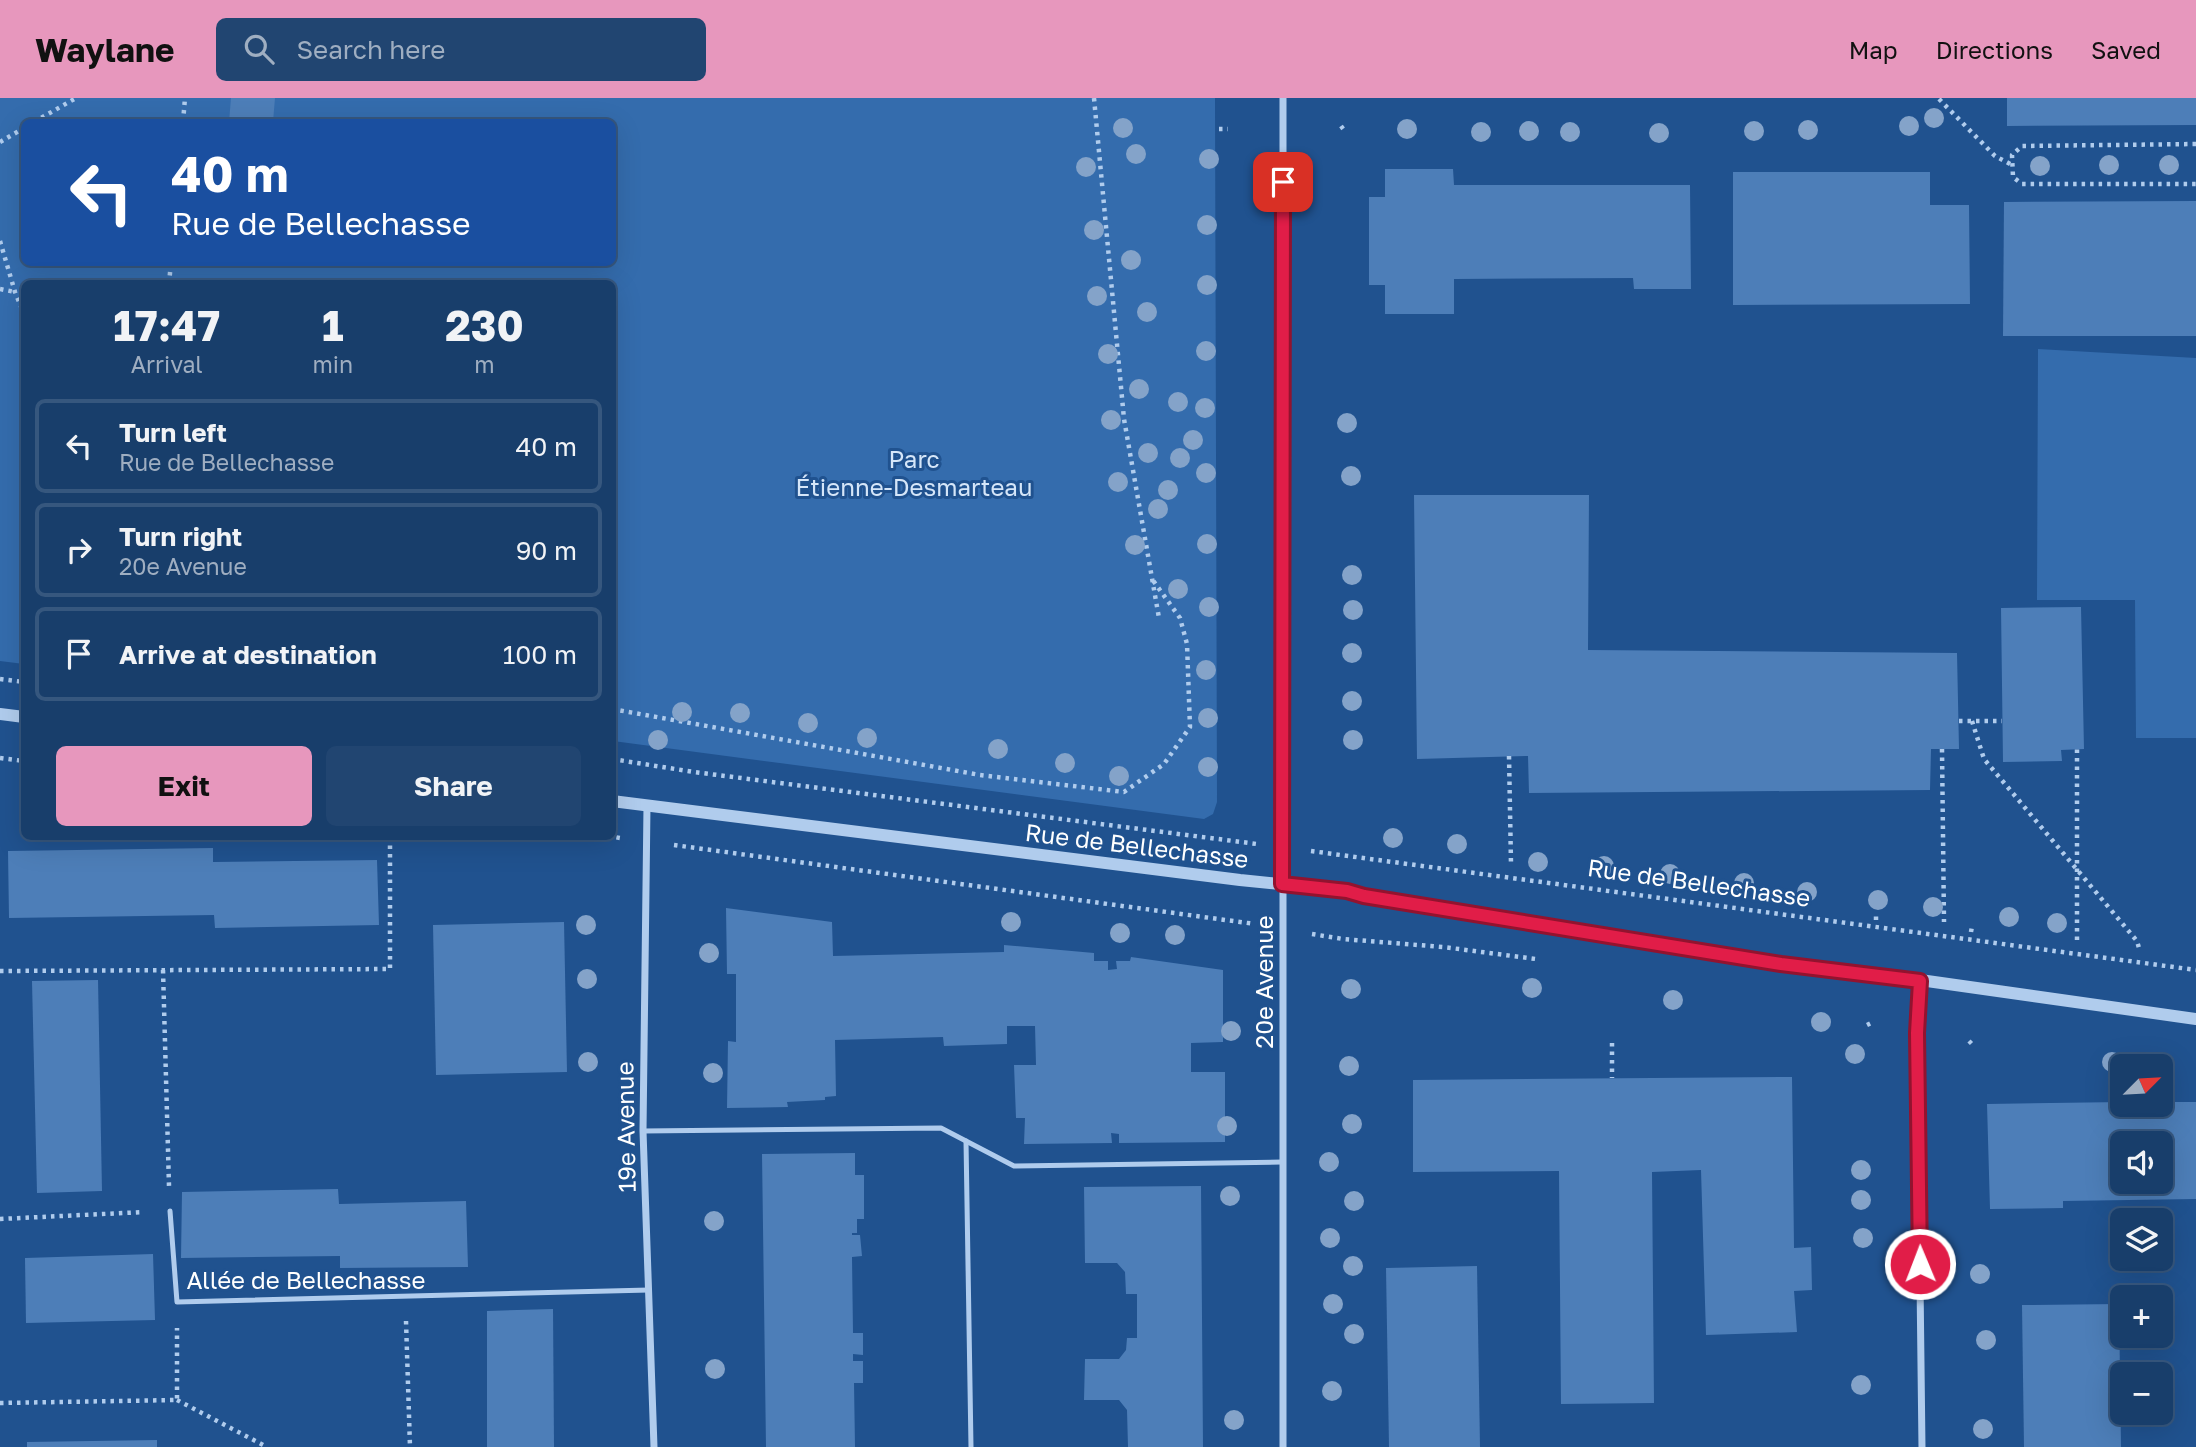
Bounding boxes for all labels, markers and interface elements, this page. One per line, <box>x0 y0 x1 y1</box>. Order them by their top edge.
search box <box>216 18 706 81</box>
text: Waylane <box>35 30 174 69</box>
icon: search <box>240 30 278 68</box>
text: Search here <box>296 34 445 65</box>
text: Map <box>1849 35 1898 64</box>
text: Directions <box>1936 35 2053 64</box>
text: Saved <box>2091 35 2161 64</box>
text: 40 m <box>171 144 289 203</box>
icon: left <box>56 147 147 238</box>
pin <box>1253 152 1313 212</box>
icon: arrive <box>1264 163 1302 201</box>
text: Rue de Bellechasse <box>171 204 471 242</box>
text: 17:47 <box>113 300 220 350</box>
text: 1 <box>322 300 344 350</box>
text: 230 <box>445 300 524 350</box>
text: Arrival <box>131 350 203 378</box>
text: min <box>312 350 353 378</box>
text: m <box>474 350 495 378</box>
text: Turn left <box>119 417 227 448</box>
icon: left <box>60 427 98 465</box>
text: 40 m <box>516 431 577 462</box>
park label: Parc Étienne-Desmarteau <box>796 444 1032 501</box>
text: Rue de Bellechasse <box>119 448 334 476</box>
text: Turn right <box>119 521 242 552</box>
icon: right <box>60 531 98 569</box>
text: 90 m <box>516 535 577 566</box>
text: 20e Avenue <box>119 552 247 580</box>
icon: arrive <box>60 635 98 673</box>
text: Arrive at destination <box>119 639 377 670</box>
text: 100 m <box>503 639 577 670</box>
button: Exit <box>56 746 312 826</box>
button: Share <box>326 746 581 826</box>
street label: Rue de Bellechasse <box>1024 817 1250 873</box>
street label: Rue de Bellechasse <box>1586 852 1812 912</box>
street label: 20e Avenue <box>1249 915 1278 1049</box>
north arrow <box>2110 1054 2174 1116</box>
map controls <box>2110 1054 2173 1425</box>
street label: 19e Avenue <box>609 1061 641 1193</box>
button: sound <box>2110 1131 2173 1194</box>
button: layers <box>2110 1208 2173 1271</box>
position arrow <box>1883 1227 1957 1301</box>
street label: Allée de Bellechasse <box>186 1265 426 1294</box>
button: + <box>2110 1285 2173 1348</box>
button: − <box>2110 1362 2173 1425</box>

